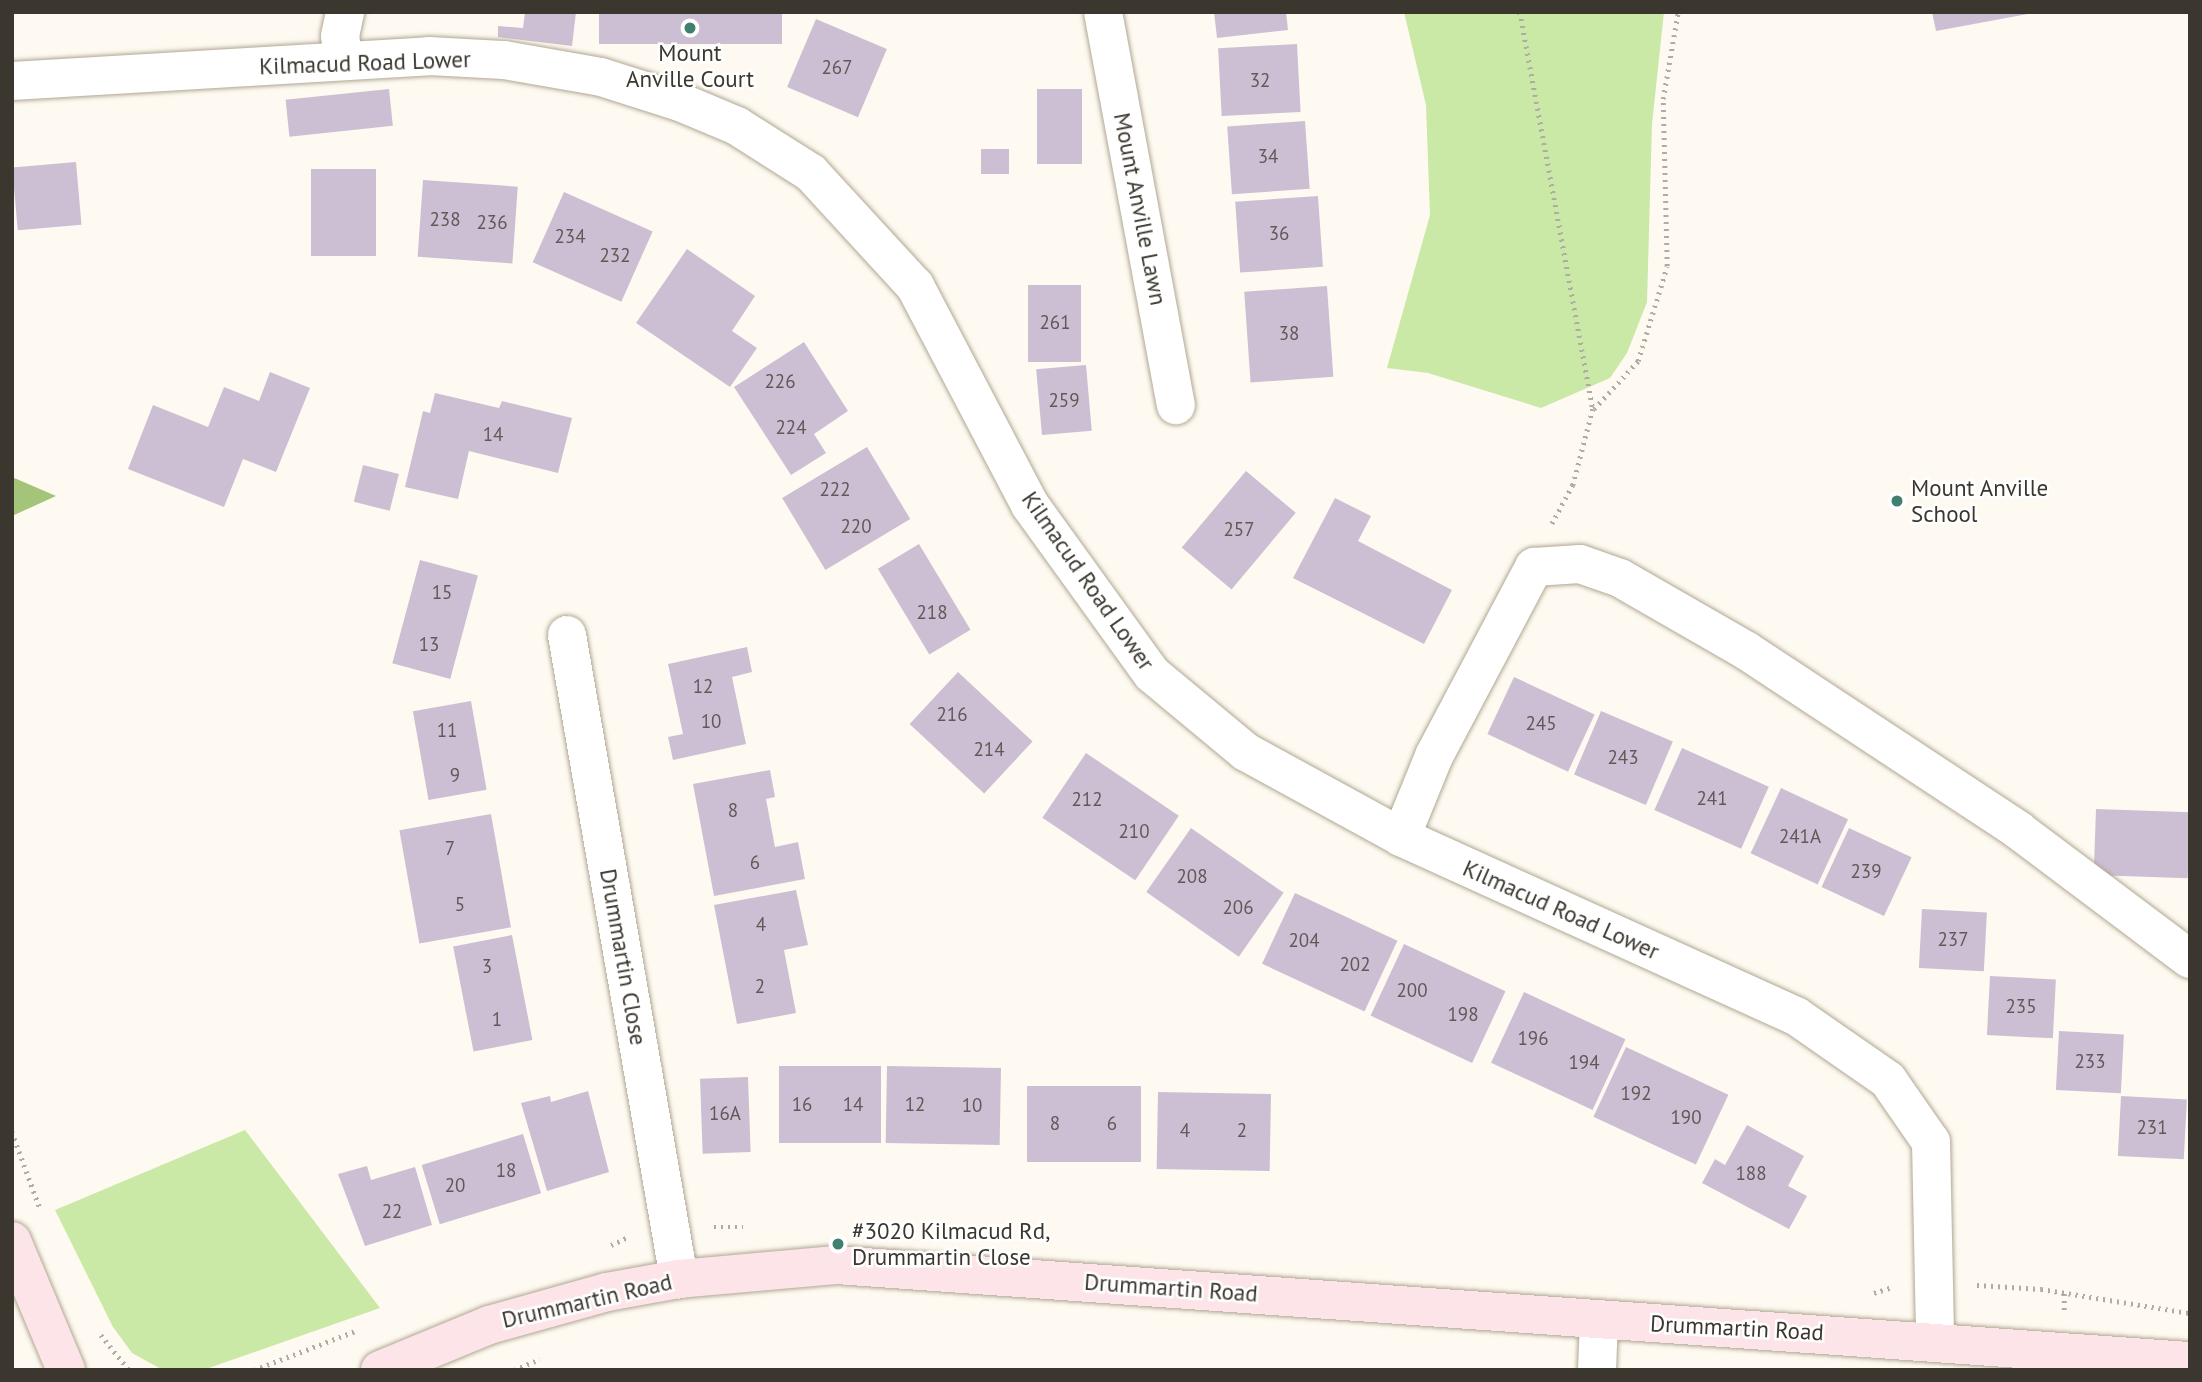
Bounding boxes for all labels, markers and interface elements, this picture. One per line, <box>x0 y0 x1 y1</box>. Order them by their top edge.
marker: Mount Anville Court <box>682 20 698 36</box>
place label: Mount Anville Court <box>626 39 754 93</box>
street label: Kilmacud Road Lower <box>259 46 471 80</box>
house number: 267 <box>821 57 853 79</box>
house number: 32 <box>1250 70 1270 92</box>
street label: Mount Anville Lawn <box>1108 110 1172 308</box>
house number: 34 <box>1258 146 1278 168</box>
house number: 238 <box>429 209 461 231</box>
house number: 236 <box>476 212 508 234</box>
house number: 36 <box>1269 223 1289 245</box>
house number: 234 <box>554 226 586 248</box>
house number: 232 <box>599 245 631 267</box>
house number: 261 <box>1039 312 1071 334</box>
house number: 38 <box>1279 323 1299 345</box>
house number: 226 <box>764 371 796 393</box>
house number: 259 <box>1048 390 1080 412</box>
house number: 224 <box>775 417 807 439</box>
house number: 14 <box>483 424 503 446</box>
place label: Mount Anville School <box>1911 474 2049 528</box>
house number: 222 <box>819 479 851 501</box>
street label: Kilmacud Road Lower <box>1016 486 1160 676</box>
marker: Mount Anville School <box>1889 493 1905 509</box>
house number: 220 <box>840 516 872 538</box>
house number: 257 <box>1223 519 1255 541</box>
house number: 15 <box>432 582 452 604</box>
house number: 218 <box>916 602 948 624</box>
house number: 13 <box>419 634 439 656</box>
house number: 12 <box>693 676 713 698</box>
house number: 216 <box>936 704 968 726</box>
house number: 10 <box>701 711 721 733</box>
house number: 245 <box>1525 713 1557 735</box>
house number: 11 <box>437 720 457 742</box>
house number: 214 <box>973 739 1005 761</box>
house number: 243 <box>1607 747 1639 769</box>
house number: 9 <box>450 765 460 787</box>
house number: 241 <box>1696 788 1728 810</box>
house number: 212 <box>1071 789 1103 811</box>
house number: 8 <box>728 800 738 822</box>
house number: 210 <box>1118 821 1150 843</box>
house number: 241A <box>1779 826 1821 848</box>
house number: 7 <box>445 838 455 860</box>
house number: 6 <box>750 852 760 874</box>
street label: Kilmacud Road Lower <box>1459 854 1663 966</box>
house number: 239 <box>1850 861 1882 883</box>
house number: 208 <box>1176 866 1208 888</box>
street label: Drummartin Close <box>594 867 652 1047</box>
house number: 5 <box>455 894 465 916</box>
house number: 206 <box>1222 897 1254 919</box>
house number: 4 <box>756 914 766 936</box>
house number: 237 <box>1937 929 1969 951</box>
house number: 204 <box>1288 930 1320 952</box>
house number: 202 <box>1339 954 1371 976</box>
house number: 3 <box>482 956 492 978</box>
house number: 2 <box>755 976 765 998</box>
house number: 200 <box>1396 980 1428 1002</box>
house number: 235 <box>2005 996 2037 1018</box>
house number: 198 <box>1447 1004 1479 1026</box>
house number: 1 <box>492 1009 502 1031</box>
house number: 196 <box>1517 1028 1549 1050</box>
house number: 233 <box>2074 1051 2106 1073</box>
house number: 194 <box>1568 1052 1600 1074</box>
house number: 192 <box>1620 1083 1652 1105</box>
house number: 16 <box>792 1094 812 1116</box>
house number: 14 <box>843 1094 863 1116</box>
house number: 12 <box>905 1094 925 1116</box>
house number: 10 <box>962 1095 982 1117</box>
house number: 16A <box>709 1103 741 1125</box>
house number: 190 <box>1670 1107 1702 1129</box>
house number: 8 <box>1050 1113 1060 1135</box>
house number: 6 <box>1107 1113 1117 1135</box>
house number: 231 <box>2136 1117 2168 1139</box>
house number: 4 <box>1180 1120 1190 1142</box>
house number: 2 <box>1237 1120 1247 1142</box>
house number: 18 <box>496 1160 516 1182</box>
house number: 188 <box>1735 1163 1767 1185</box>
house number: 20 <box>445 1175 465 1197</box>
house number: 22 <box>382 1201 402 1223</box>
place label: #3020 Kilmacud Rd, Drummartin Close <box>852 1217 1050 1271</box>
marker: #3020 Kilmacud Rd, Drummartin Close <box>830 1236 846 1252</box>
street label: Drummartin Road <box>499 1268 675 1334</box>
street label: Drummartin Road <box>1083 1268 1259 1308</box>
street label: Drummartin Road <box>1649 1310 1825 1346</box>

